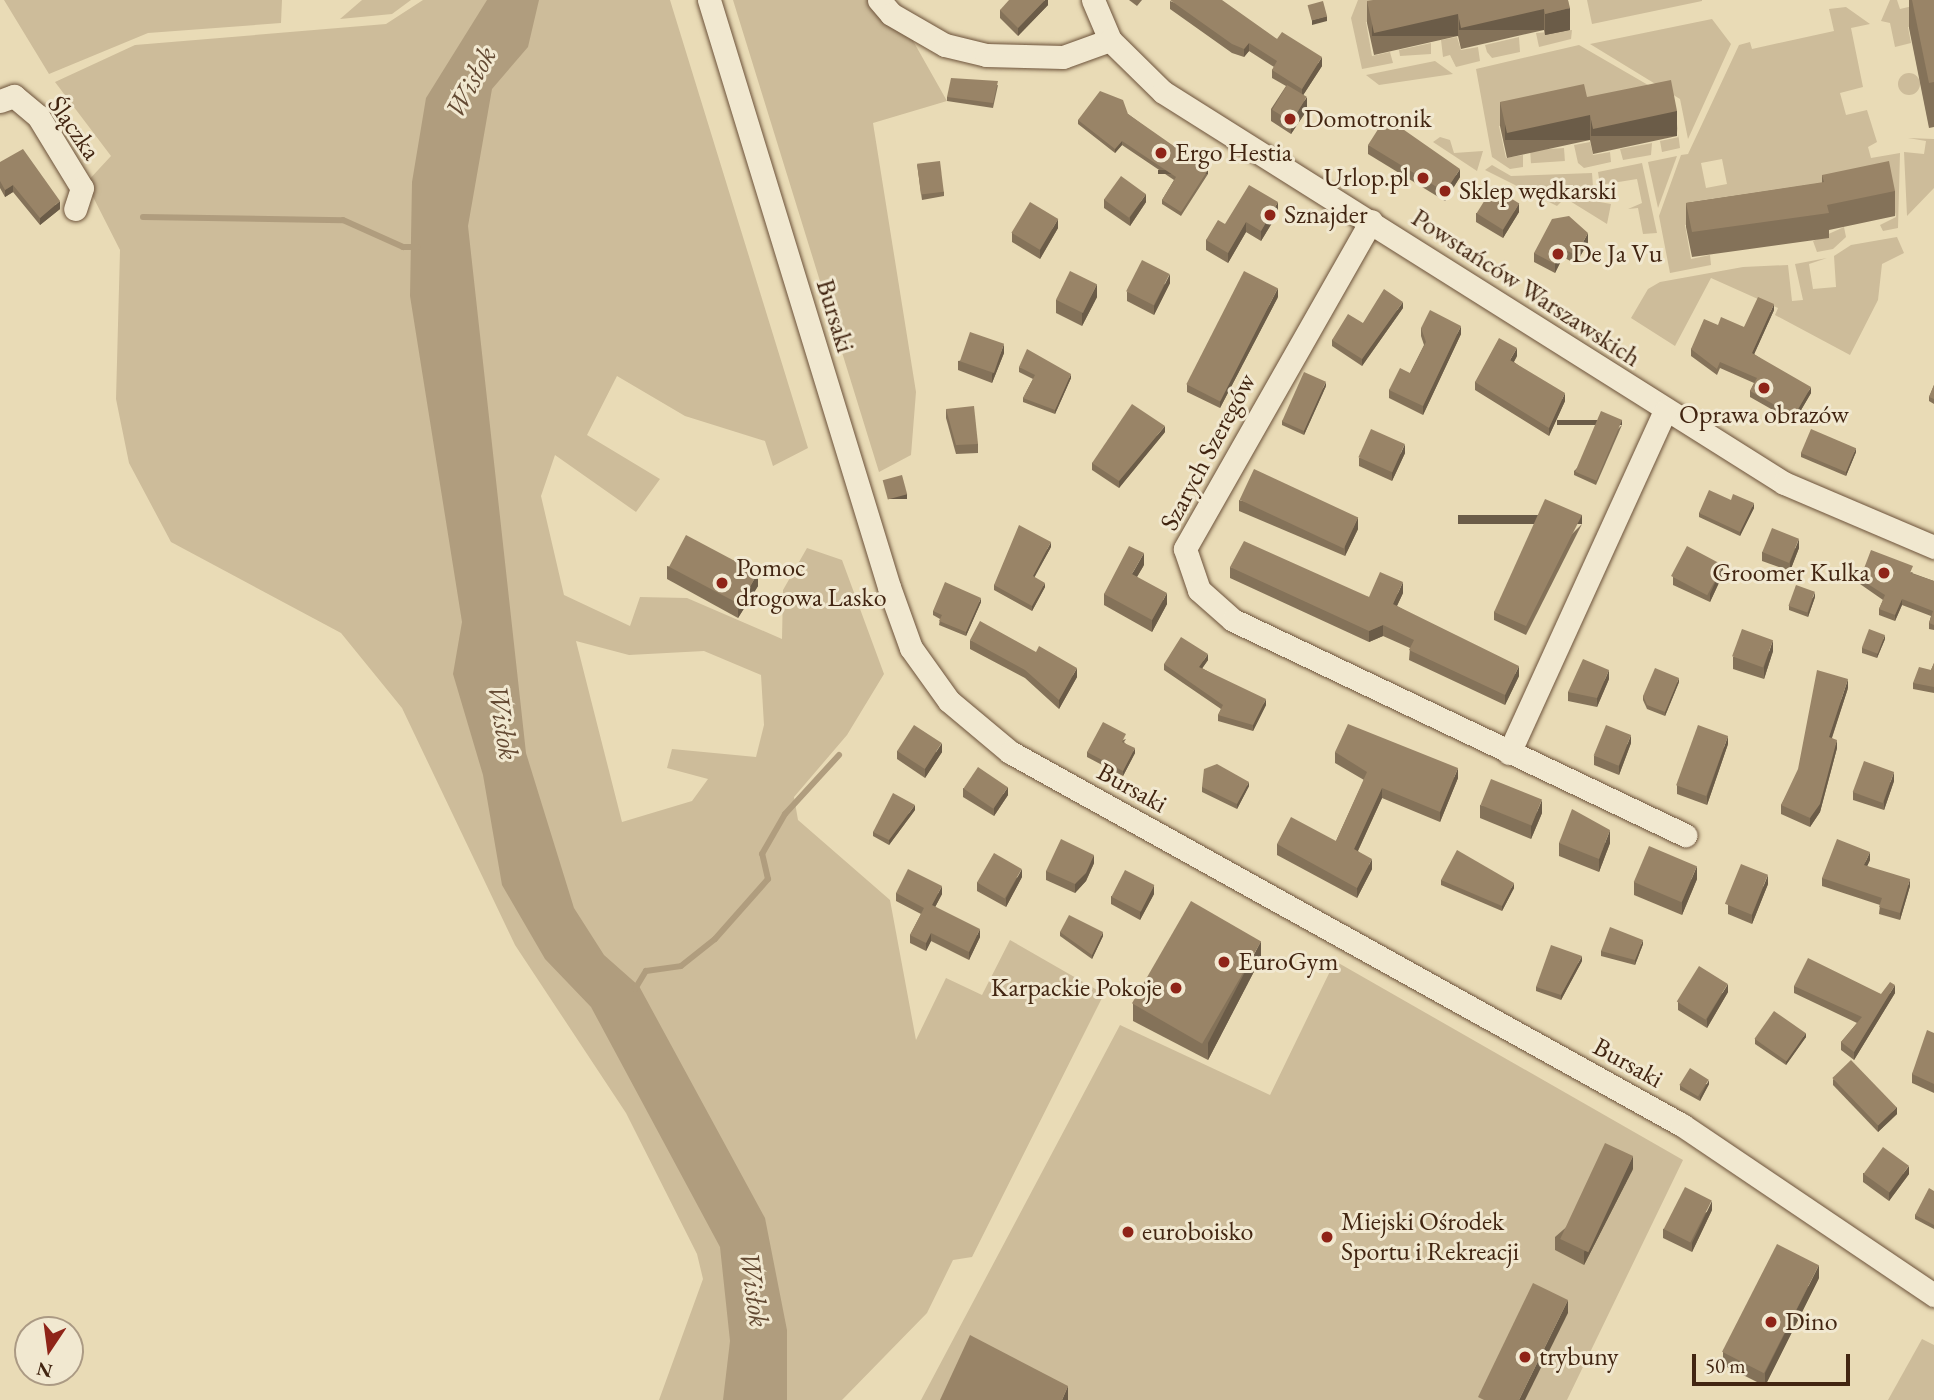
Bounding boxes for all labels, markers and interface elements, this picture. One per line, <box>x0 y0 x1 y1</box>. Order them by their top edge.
water label: Wisłok <box>437 40 503 124</box>
street label: Ślączka <box>41 90 107 166</box>
place label: Domotronik <box>1304 103 1432 135</box>
marker: Domotronik <box>1282 111 1298 127</box>
place label: Ergo Hestia <box>1175 137 1292 169</box>
marker: Ergo Hestia <box>1153 145 1169 161</box>
place label: Urlop.pl <box>1324 162 1409 194</box>
marker: Urlop.pl <box>1415 170 1431 186</box>
place label: Sklep wędkarski <box>1459 175 1617 207</box>
marker: Sklep wędkarski <box>1437 183 1453 199</box>
place label: Sznajder <box>1284 199 1368 231</box>
street label: Powstańców Warszawskich <box>1406 202 1646 374</box>
marker: Sznajder <box>1262 207 1278 223</box>
place label: De Ja Vu <box>1572 238 1663 270</box>
marker: De Ja Vu <box>1550 246 1566 262</box>
street label: Bursaki <box>809 276 861 356</box>
street label: Szarych Szeregów <box>1154 368 1262 536</box>
marker: Oprawa obrazów <box>1756 380 1772 396</box>
place label: Oprawa obrazów <box>1679 399 1849 431</box>
place label: Pomoc drogowa Lasko <box>736 552 887 614</box>
place label: Groomer Kulka <box>1712 557 1870 589</box>
marker: Groomer Kulka <box>1876 565 1892 581</box>
marker: Pomoc drogowa Lasko <box>714 575 730 591</box>
water label: Wisłok <box>481 682 527 762</box>
street label: Bursaki <box>1092 756 1172 820</box>
place label: EuroGym <box>1238 946 1338 978</box>
marker: EuroGym <box>1216 954 1232 970</box>
place label: Karpackie Pokoje <box>991 972 1162 1004</box>
marker: Karpackie Pokoje <box>1168 980 1184 996</box>
street label: Bursaki <box>1588 1031 1668 1095</box>
place label: Miejski Ośrodek Sportu i Rekreacji <box>1341 1206 1519 1268</box>
place label: euroboisko <box>1142 1216 1253 1248</box>
marker: euroboisko <box>1120 1224 1136 1240</box>
marker: Miejski Ośrodek Sportu i Rekreacji <box>1319 1229 1335 1245</box>
water label: Wisłok <box>733 1249 777 1329</box>
place label: Dino <box>1785 1306 1838 1338</box>
marker: Dino <box>1763 1314 1779 1330</box>
north arrow <box>14 1316 84 1386</box>
scale bar <box>1696 1340 1854 1384</box>
place label: trybuny <box>1539 1341 1618 1373</box>
marker: trybuny <box>1517 1349 1533 1365</box>
text: 50 m <box>1705 1352 1746 1379</box>
text: N <box>34 1356 55 1384</box>

